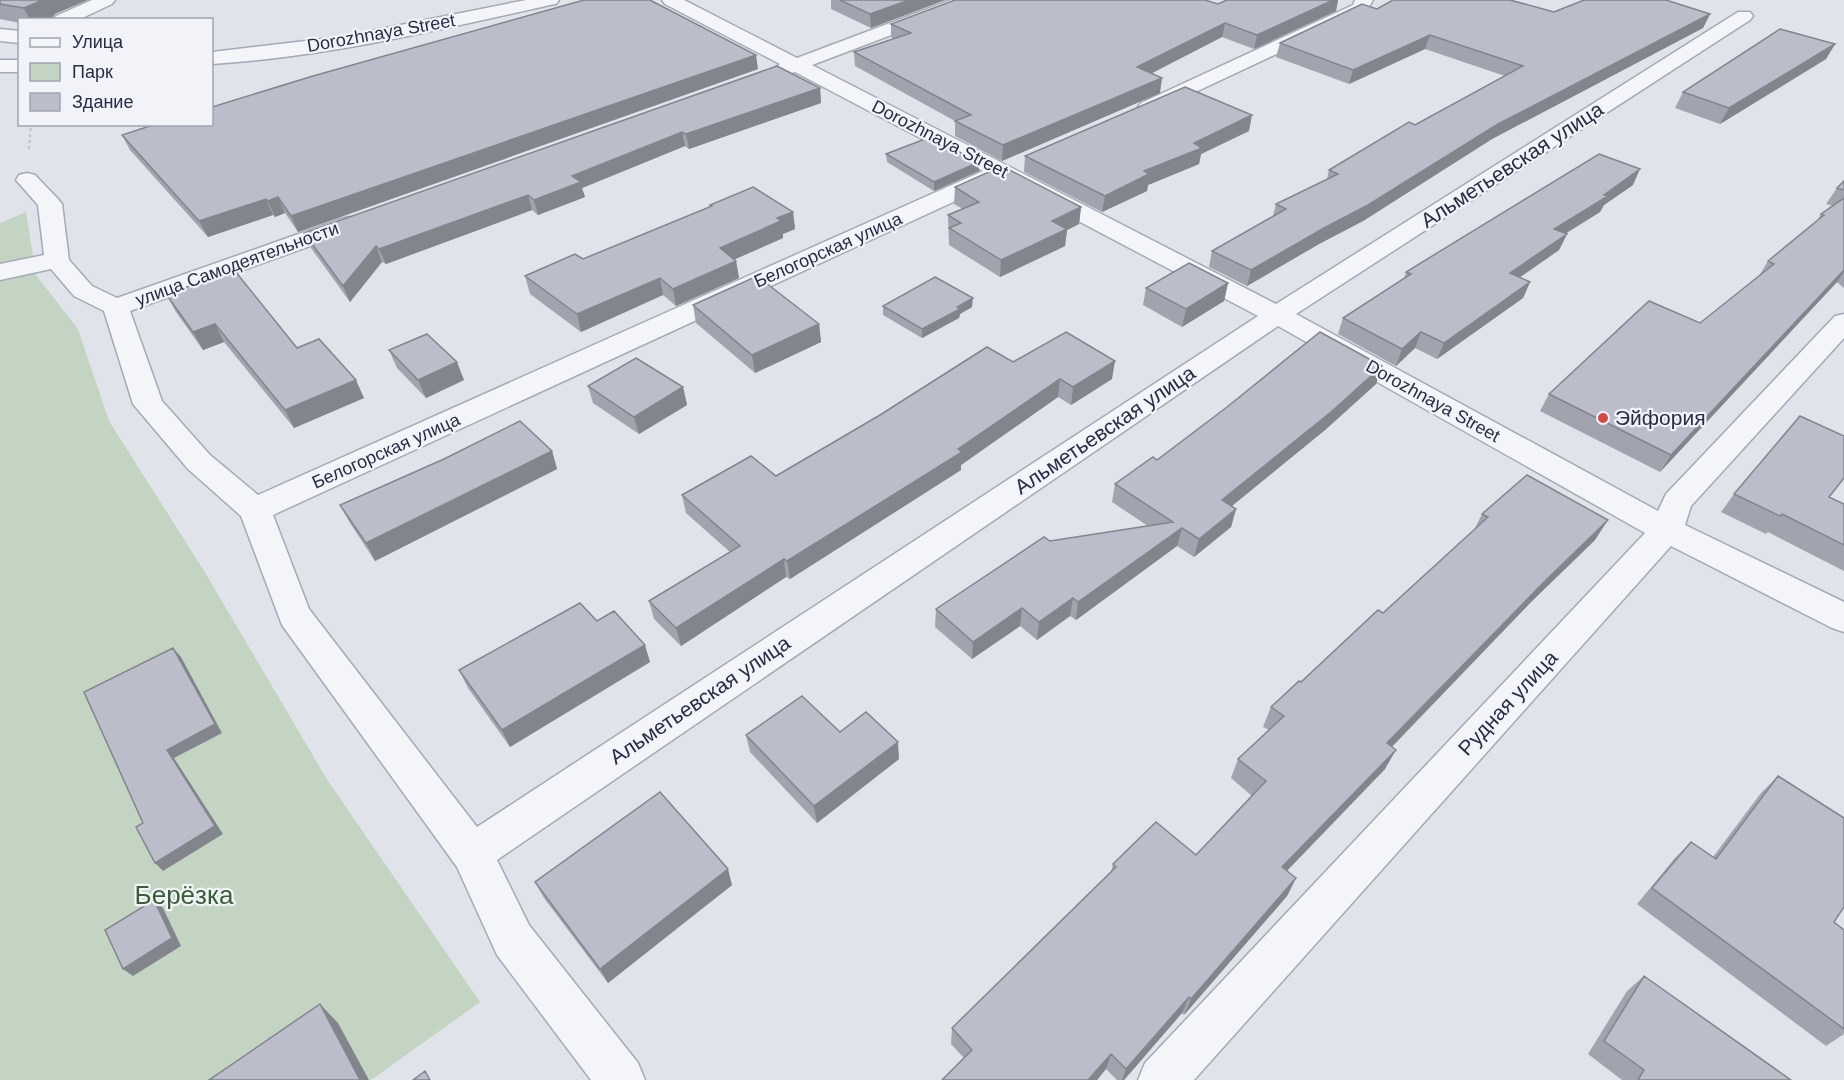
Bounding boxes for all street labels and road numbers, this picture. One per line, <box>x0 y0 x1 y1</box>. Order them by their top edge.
street label: Dorozhnaya Street <box>305 10 457 56</box>
street label: Dorozhnaya Street <box>869 96 1011 182</box>
street label: Альметьевская улица <box>1416 97 1607 232</box>
street label: Белогорская улица <box>751 208 906 292</box>
street label: улица Самодеятельности <box>133 218 341 310</box>
street label: Dorozhnaya Street <box>1363 356 1503 446</box>
street label: Альметьевская улица <box>1010 360 1200 499</box>
street label: Белогорская улица <box>309 409 464 493</box>
street label: Альметьевская улица <box>605 630 795 769</box>
street label: Рудная улица <box>1453 645 1562 760</box>

